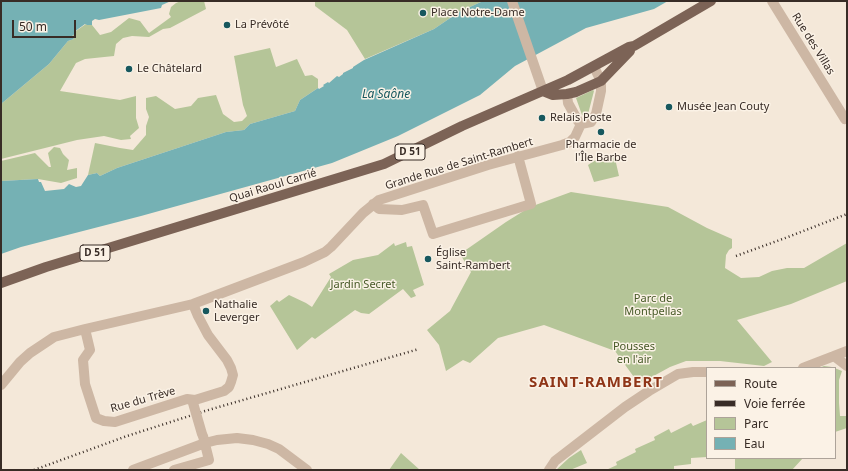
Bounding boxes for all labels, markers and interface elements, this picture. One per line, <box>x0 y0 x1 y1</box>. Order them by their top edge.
place label: Place Notre-Dame <box>431 6 525 20</box>
marker: Place Notre-Dame <box>418 8 428 18</box>
street label: Rue des Villas <box>789 11 837 77</box>
scale bar <box>14 12 78 38</box>
text: 50 m <box>19 18 47 35</box>
place label: La Prévôté <box>235 18 289 32</box>
marker: La Prévôté <box>222 20 232 30</box>
place label: Le Châtelard <box>137 62 202 76</box>
marker: Le Châtelard <box>124 64 134 74</box>
water label: La Saône <box>362 88 410 102</box>
place label: Musée Jean Couty <box>677 100 769 114</box>
marker: Musée Jean Couty <box>664 102 674 112</box>
place label: Relais Poste <box>550 111 612 125</box>
marker: Relais Poste <box>537 113 547 123</box>
marker: Pharmacie de l'Île Barbe <box>596 127 606 137</box>
street label: Grande Rue de Saint-Rambert <box>384 135 534 193</box>
place label: Pharmacie de l'Île Barbe <box>566 138 636 164</box>
road number: D 51 <box>395 144 425 160</box>
street label: Quai Raoul Carrié <box>228 166 318 206</box>
road number: D 51 <box>80 245 110 261</box>
place label: Église Saint-Rambert <box>436 246 510 272</box>
marker: Église Saint-Rambert <box>423 254 433 264</box>
park label: Jardin Secret <box>331 278 395 292</box>
park label: Parc de Montpellas <box>624 292 682 318</box>
place label: Nathalie Leverger <box>214 298 259 324</box>
marker: Nathalie Leverger <box>201 306 211 316</box>
park label: Pousses en l'air <box>613 340 655 366</box>
legend <box>706 367 836 459</box>
district label: SAINT-RAMBERT <box>529 374 663 392</box>
text: Route <box>744 375 777 392</box>
street label: Rue du Trève <box>109 384 177 416</box>
text: Voie ferrée <box>744 395 805 412</box>
text: Parc <box>744 415 768 432</box>
text: Eau <box>744 435 765 452</box>

